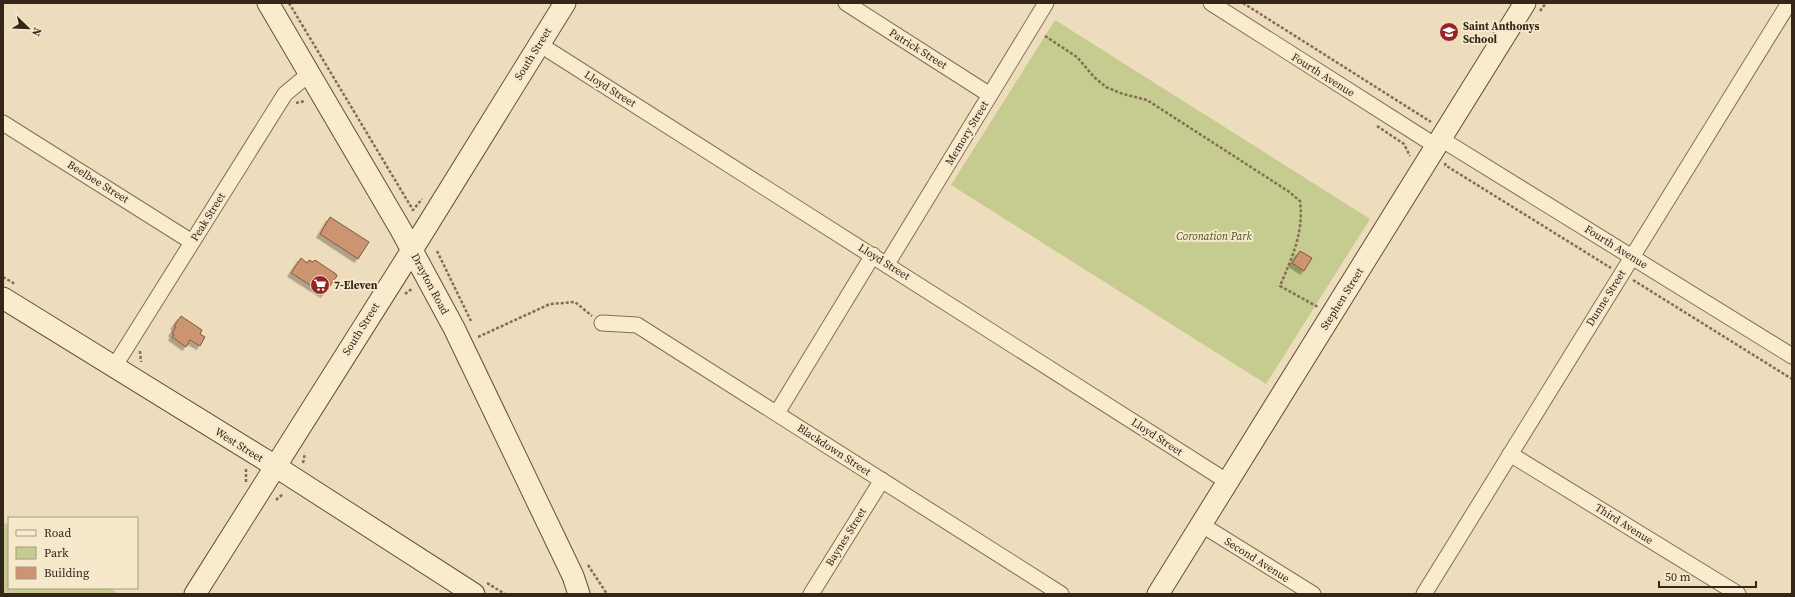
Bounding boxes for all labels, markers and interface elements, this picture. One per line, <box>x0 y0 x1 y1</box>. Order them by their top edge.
north arrow <box>8 8 48 48</box>
place label: Saint Anthonys School <box>1463 19 1540 47</box>
school or university icon: Saint Anthonys School <box>1438 21 1460 43</box>
text: N <box>28 25 45 38</box>
street label: South Street <box>511 25 555 83</box>
street label: Patrick Street <box>886 25 950 73</box>
street label: Fourth Avenue <box>1289 50 1358 101</box>
street label: Lloyd Street <box>581 67 639 111</box>
street label: Memory Street <box>942 98 992 168</box>
street label: Beelbee Street <box>64 157 132 207</box>
street label: Peak Street <box>187 190 229 244</box>
street label: Fourth Avenue <box>1582 222 1651 273</box>
park label: Coronation Park <box>1176 229 1253 244</box>
street label: Lloyd Street <box>855 240 913 284</box>
street label: Drayton Road <box>408 251 453 318</box>
street label: Stephen Street <box>1317 265 1367 333</box>
street label: Dunne Street <box>1583 266 1630 329</box>
supermarket icon: 7-Eleven <box>309 274 331 296</box>
place label: 7-Eleven <box>334 278 378 293</box>
street label: South Street <box>339 300 383 358</box>
street label: Lloyd Street <box>1128 415 1186 459</box>
street label: Blackdown Street <box>794 421 874 480</box>
street label: West Street <box>212 424 267 466</box>
street label: Third Avenue <box>1592 500 1656 548</box>
street label: Baynes Street <box>822 505 870 569</box>
legend <box>8 517 138 589</box>
text: Road <box>44 525 71 541</box>
street label: Second Avenue <box>1222 534 1293 586</box>
text: Park <box>44 545 69 561</box>
scale bar <box>1659 563 1756 589</box>
text: Building <box>44 565 89 581</box>
text: 50 m <box>1665 569 1691 585</box>

